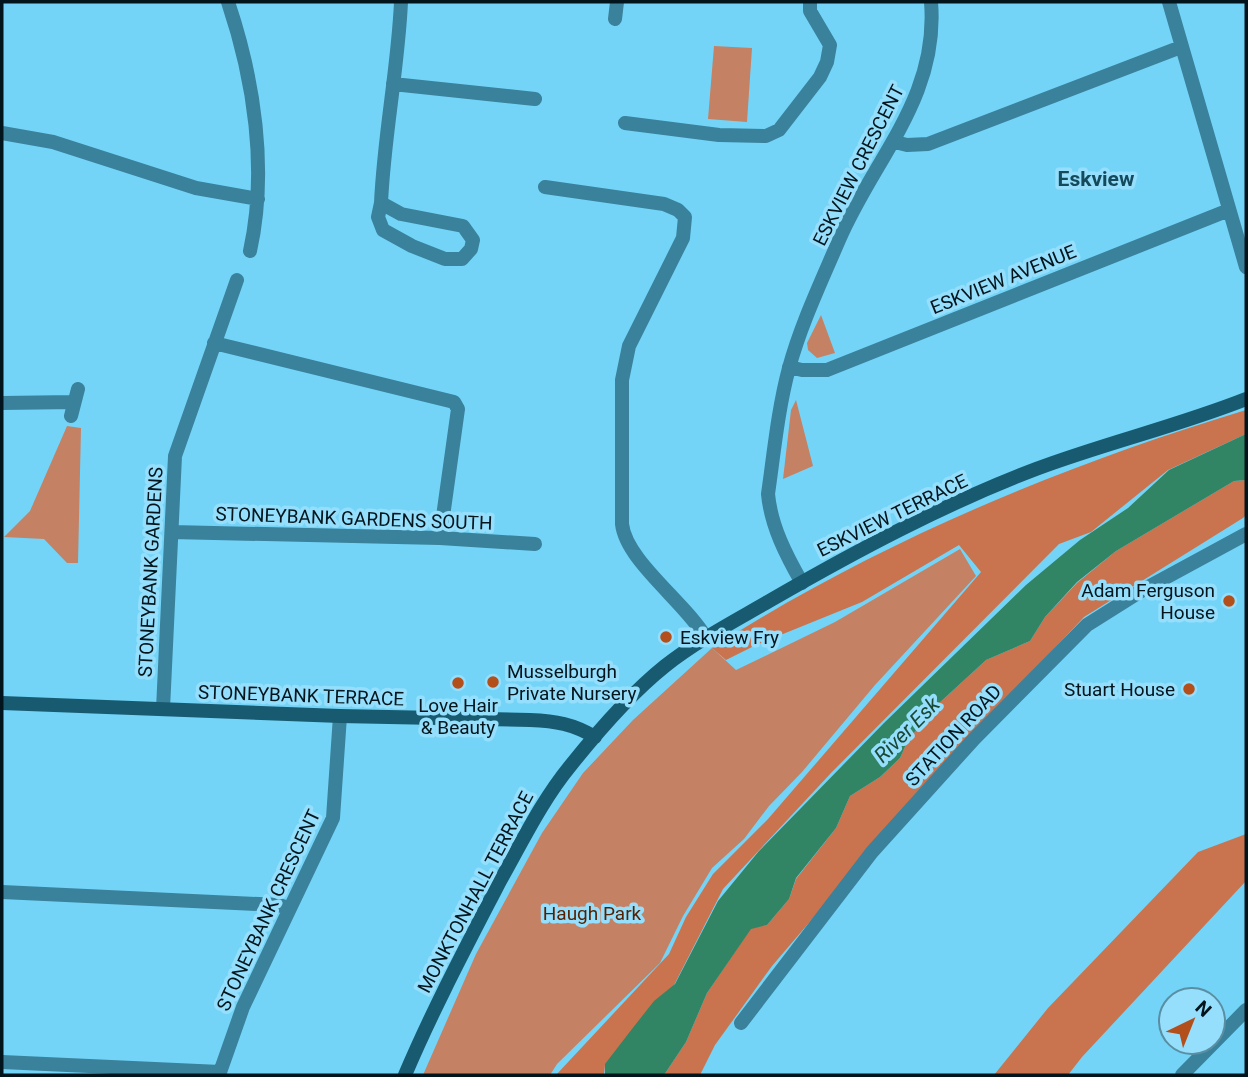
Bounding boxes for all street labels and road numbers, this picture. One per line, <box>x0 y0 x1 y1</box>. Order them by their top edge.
street label: ESKVIEW CRESCENT <box>808 81 909 250</box>
street label: ESKVIEW AVENUE <box>927 240 1079 319</box>
street label: STONEYBANK GARDENS <box>133 466 167 678</box>
street label: ESKVIEW TERRACE <box>813 469 971 562</box>
street label: STONEYBANK GARDENS SOUTH <box>215 502 493 535</box>
street label: STONEYBANK TERRACE <box>198 680 405 711</box>
street label: STATION ROAD <box>900 680 1006 791</box>
street label: MONKTONHALL TERRACE <box>413 787 538 997</box>
street label: STONEYBANK CRESCENT <box>212 806 325 1015</box>

